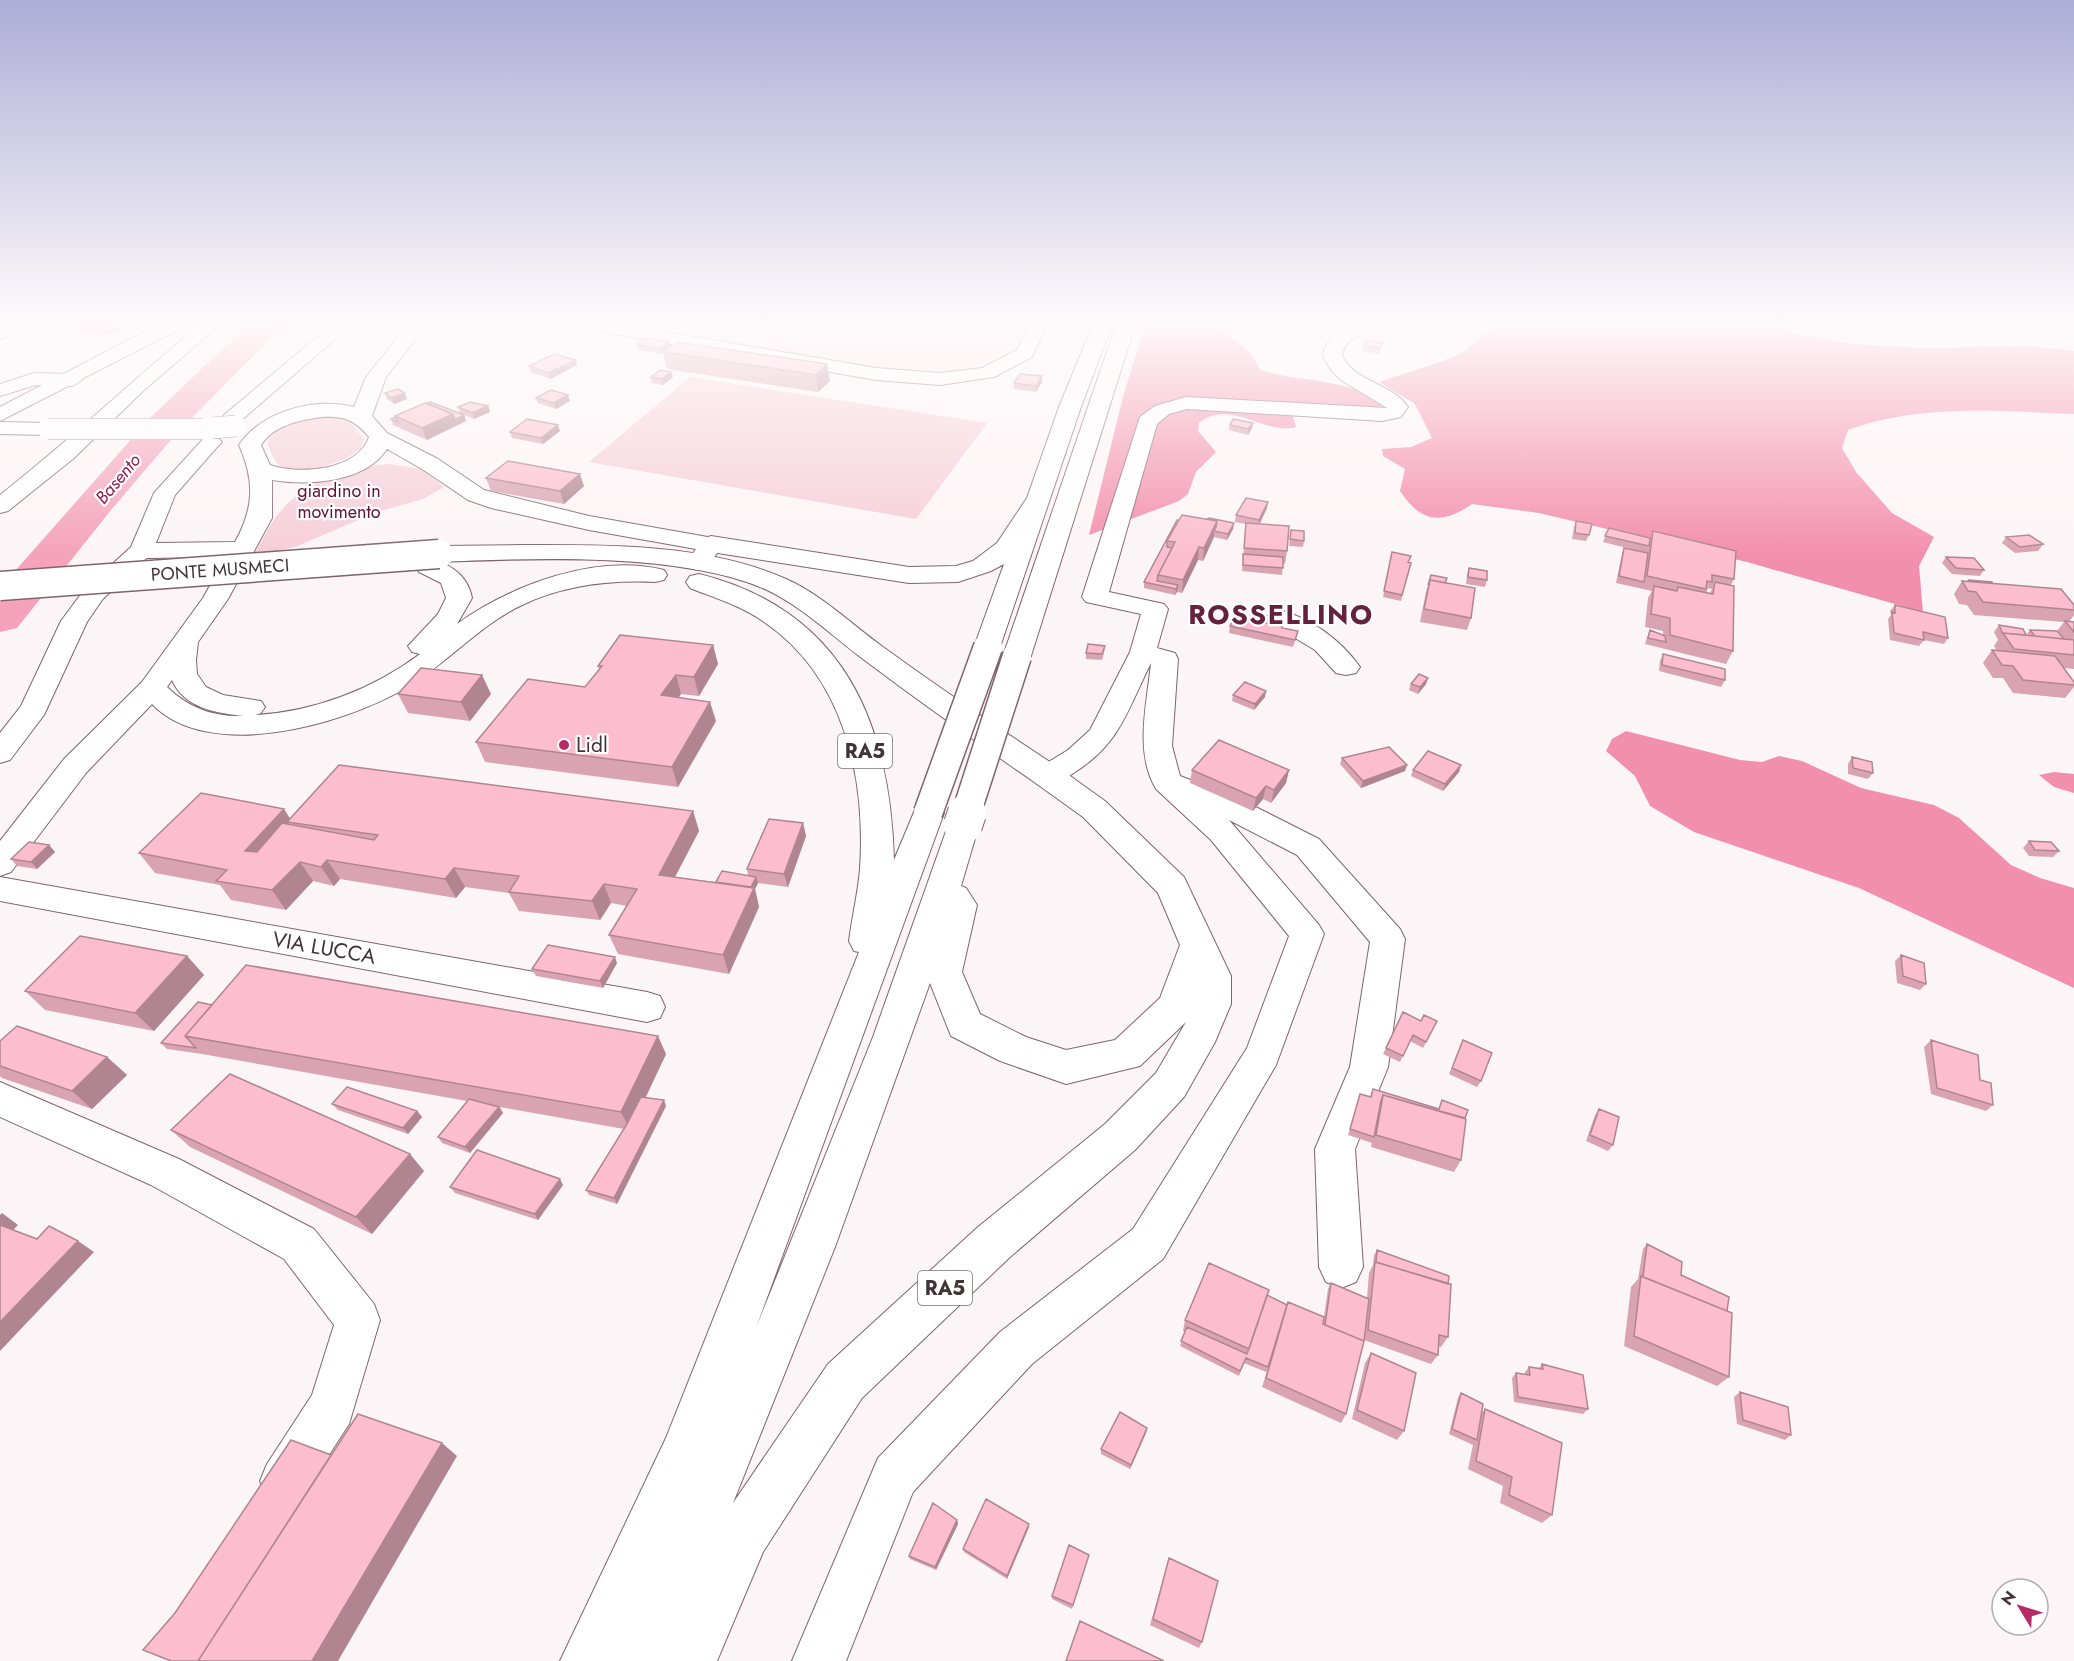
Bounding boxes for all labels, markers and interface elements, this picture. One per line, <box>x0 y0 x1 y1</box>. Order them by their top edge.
water label: Basento <box>89 448 147 510</box>
park label: giardino in movimento <box>297 478 381 525</box>
street label: PONTE MUSMECI <box>150 552 290 588</box>
district label: ROSSELLINO <box>1188 595 1374 634</box>
place label: Lidl <box>576 730 608 760</box>
road number: RA5 <box>838 734 892 768</box>
marker: Lidl <box>557 738 571 752</box>
street label: VIA LUCCA <box>270 924 378 972</box>
road number: RA5 <box>918 1271 972 1305</box>
north arrow <box>1990 1577 2050 1637</box>
text: N <box>1996 1586 2022 1610</box>

